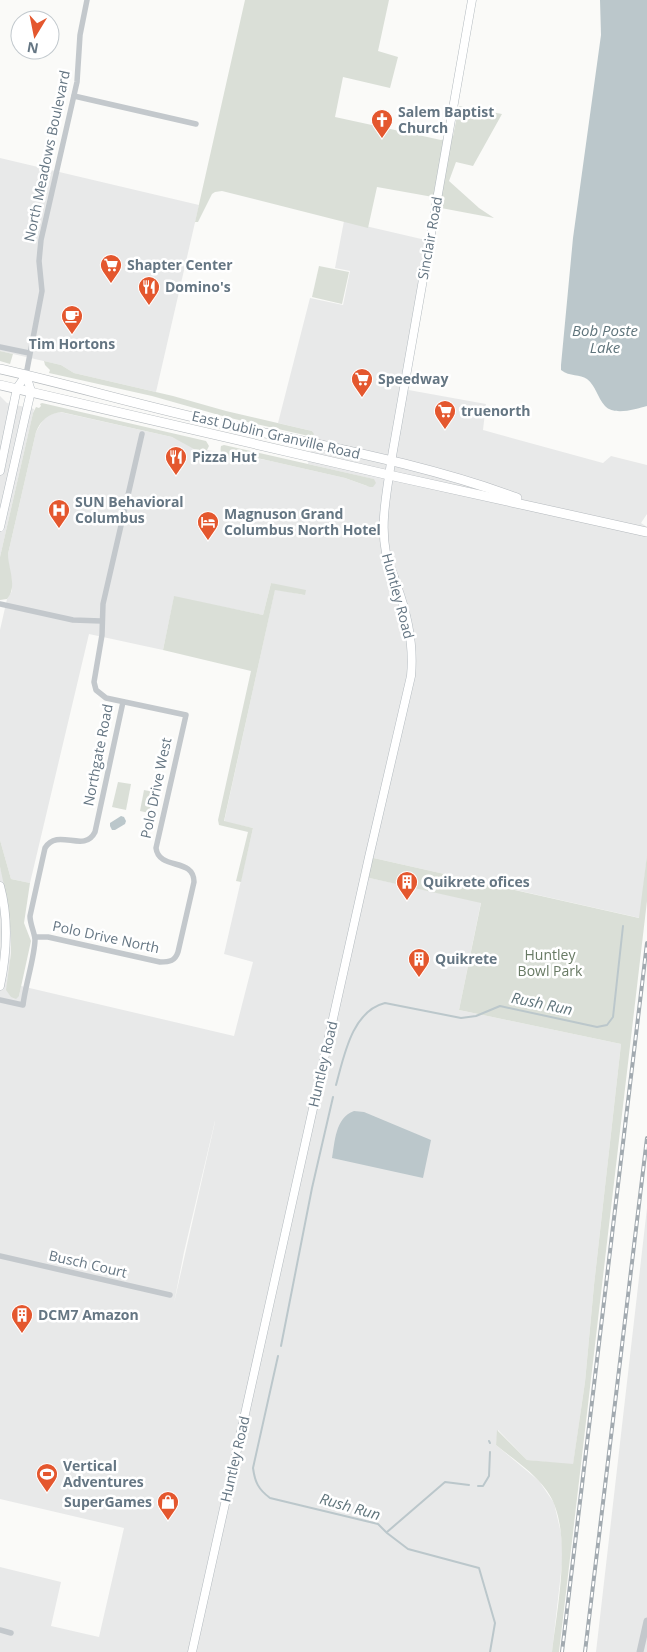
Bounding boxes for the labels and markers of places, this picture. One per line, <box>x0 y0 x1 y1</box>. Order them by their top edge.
place label: Salem Baptist Church <box>398 102 494 137</box>
church icon: Salem Baptist Church <box>370 108 394 139</box>
supermarket icon: Shapter Center <box>99 253 123 284</box>
place label: Shapter Center <box>127 255 233 274</box>
restaurant icon: Domino's <box>137 275 161 306</box>
place label: Domino's <box>165 277 231 296</box>
cafe icon: Tim Hortons <box>60 304 84 335</box>
place label: Tim Hortons <box>29 334 115 353</box>
supermarket icon: Speedway <box>350 367 374 398</box>
place label: Speedway <box>378 369 448 388</box>
supermarket icon: truenorth <box>433 399 457 430</box>
place label: truenorth <box>461 401 530 420</box>
restaurant icon: Pizza Hut <box>164 445 188 476</box>
place label: Pizza Hut <box>192 447 257 466</box>
place label: SUN Behavioral Columbus <box>75 492 184 527</box>
hospital icon: SUN Behavioral Columbus <box>47 498 71 529</box>
place label: Magnuson Grand Columbus North Hotel <box>224 504 381 539</box>
hotel icon: Magnuson Grand Columbus North Hotel <box>196 510 220 541</box>
building icon: Quikrete ofices <box>395 870 419 901</box>
place label: Quikrete ofices <box>423 872 530 891</box>
building icon: Quikrete <box>407 947 431 978</box>
place label: Quikrete <box>435 949 497 968</box>
building icon: DCM7 Amazon <box>10 1303 34 1334</box>
place label: DCM7 Amazon <box>38 1305 139 1324</box>
place label: Vertical Adventures <box>63 1456 144 1491</box>
sports icon: Vertical Adventures <box>35 1462 59 1493</box>
shop icon: SuperGames <box>156 1490 180 1521</box>
place label: SuperGames <box>64 1492 152 1511</box>

